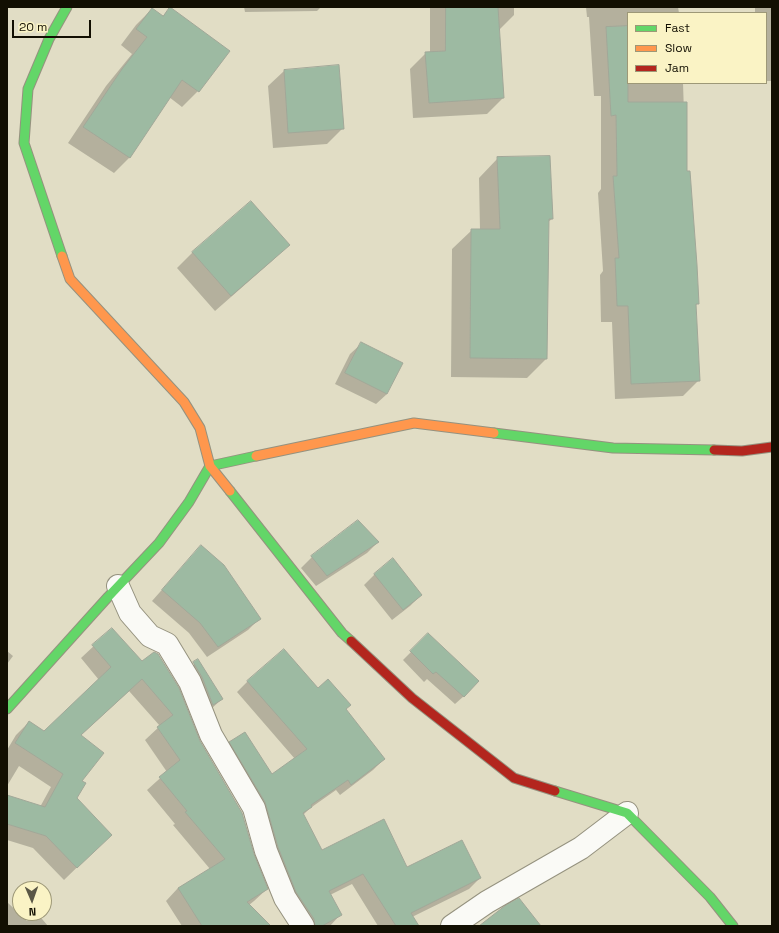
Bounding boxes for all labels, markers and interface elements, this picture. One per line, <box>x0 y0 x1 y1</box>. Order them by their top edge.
scale bar <box>14 12 93 38</box>
legend <box>627 12 767 84</box>
text: 20 m <box>19 19 47 35</box>
text: Fast <box>665 20 690 36</box>
text: Slow <box>665 40 692 56</box>
text: Jam <box>665 60 689 76</box>
north arrow <box>12 881 52 921</box>
text: N <box>28 905 36 919</box>

